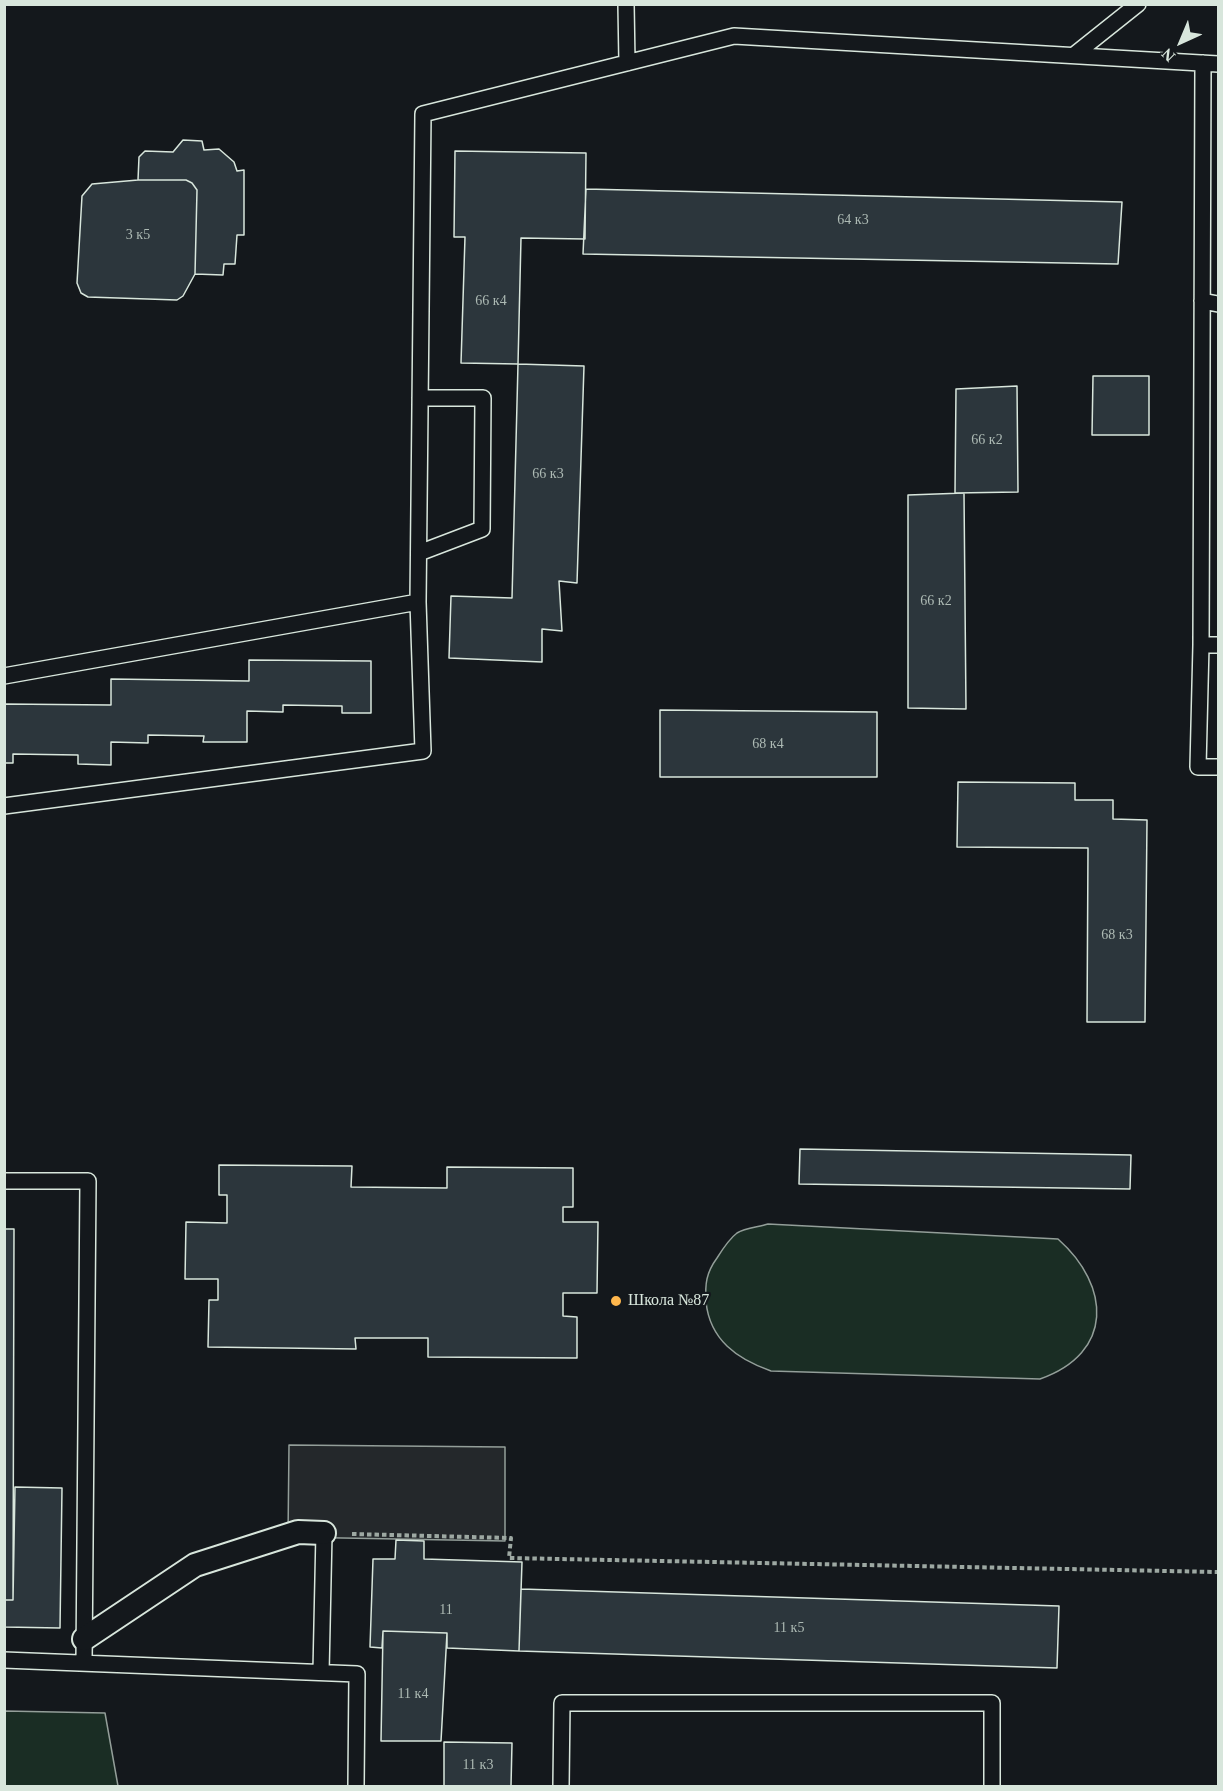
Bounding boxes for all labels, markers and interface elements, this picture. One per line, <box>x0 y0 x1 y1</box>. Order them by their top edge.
north arrow <box>1151 12 1211 72</box>
text: N <box>1158 45 1178 65</box>
house number: 64 к3 <box>837 212 869 228</box>
house number: 3 к5 <box>126 227 150 243</box>
house number: 66 к4 <box>475 293 507 309</box>
house number: 66 к2 <box>971 432 1003 448</box>
house number: 66 к3 <box>532 466 564 482</box>
house number: 66 к2 <box>920 593 952 609</box>
house number: 68 к4 <box>752 736 784 752</box>
house number: 68 к3 <box>1101 927 1133 943</box>
place label: Школа №87 <box>628 1291 709 1311</box>
marker: Школа №87 <box>609 1294 623 1308</box>
house number: 11 <box>439 1602 453 1618</box>
house number: 11 к5 <box>774 1620 804 1636</box>
house number: 11 к4 <box>398 1686 428 1702</box>
house number: 11 к3 <box>463 1757 493 1773</box>

